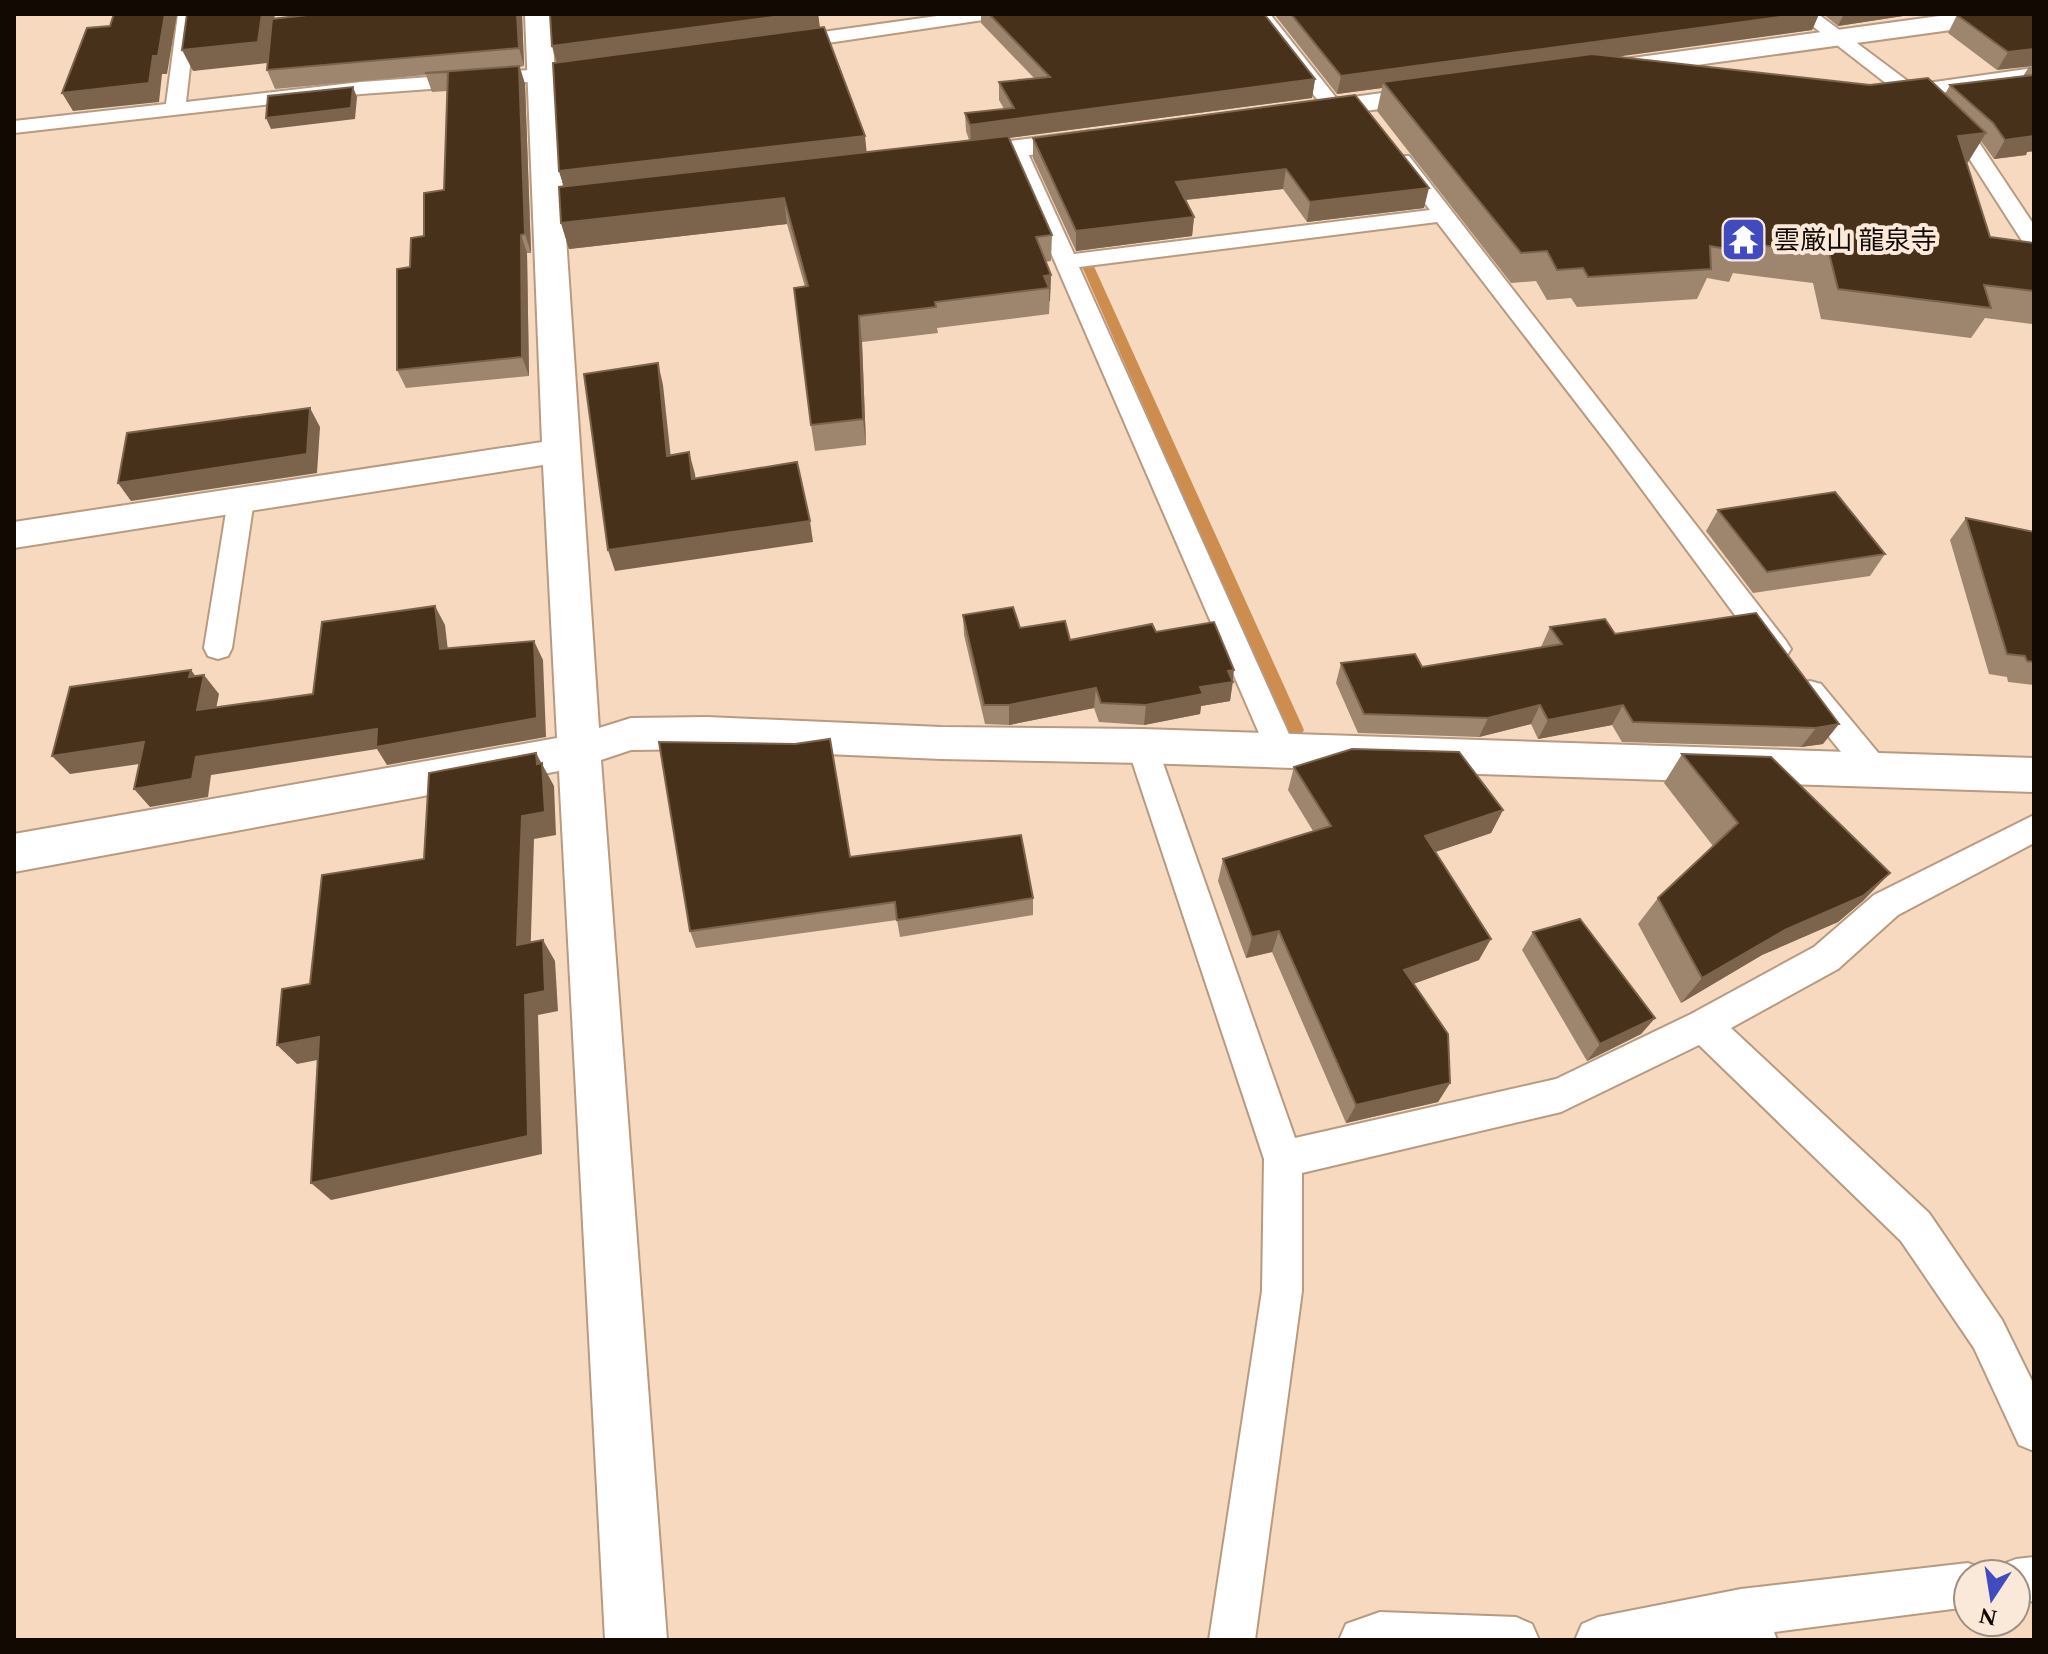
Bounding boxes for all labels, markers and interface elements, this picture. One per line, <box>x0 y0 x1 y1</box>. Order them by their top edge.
temple icon: 雲厳山 龍泉寺 <box>1719 216 1767 264</box>
place label: 雲厳山 龍泉寺 <box>1774 221 1937 261</box>
north arrow <box>1952 1558 2032 1638</box>
text: N <box>1976 1598 2000 1634</box>

